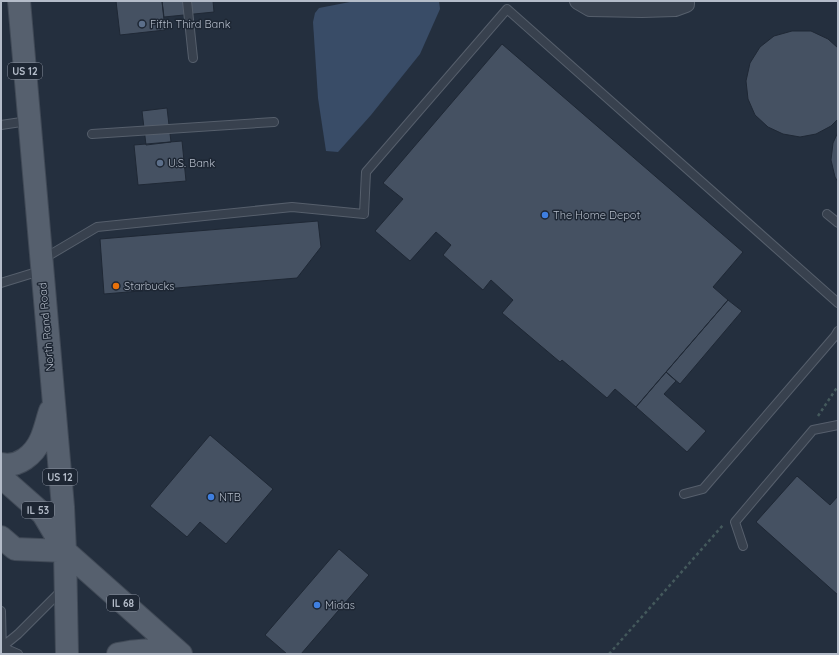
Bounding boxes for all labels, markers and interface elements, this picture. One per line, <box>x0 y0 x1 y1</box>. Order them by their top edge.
place label: Fifth Third Bank <box>150 17 231 31</box>
marker: Fifth Third Bank <box>137 19 147 29</box>
road number: US 12 <box>8 63 42 79</box>
place label: U.S. Bank <box>168 156 215 170</box>
marker: U.S. Bank <box>155 158 165 168</box>
place label: The Home Depot <box>553 208 640 222</box>
marker: The Home Depot <box>540 210 550 220</box>
place label: Starbucks <box>124 279 174 293</box>
marker: Starbucks <box>111 281 121 291</box>
street label: North Rand Road <box>35 282 57 372</box>
road number: US 12 <box>43 469 77 485</box>
place label: NTB <box>219 490 241 504</box>
marker: NTB <box>206 492 216 502</box>
road number: IL 53 <box>22 502 54 518</box>
road number: IL 68 <box>107 595 139 611</box>
place label: Midas <box>325 598 355 612</box>
marker: Midas <box>312 600 322 610</box>

